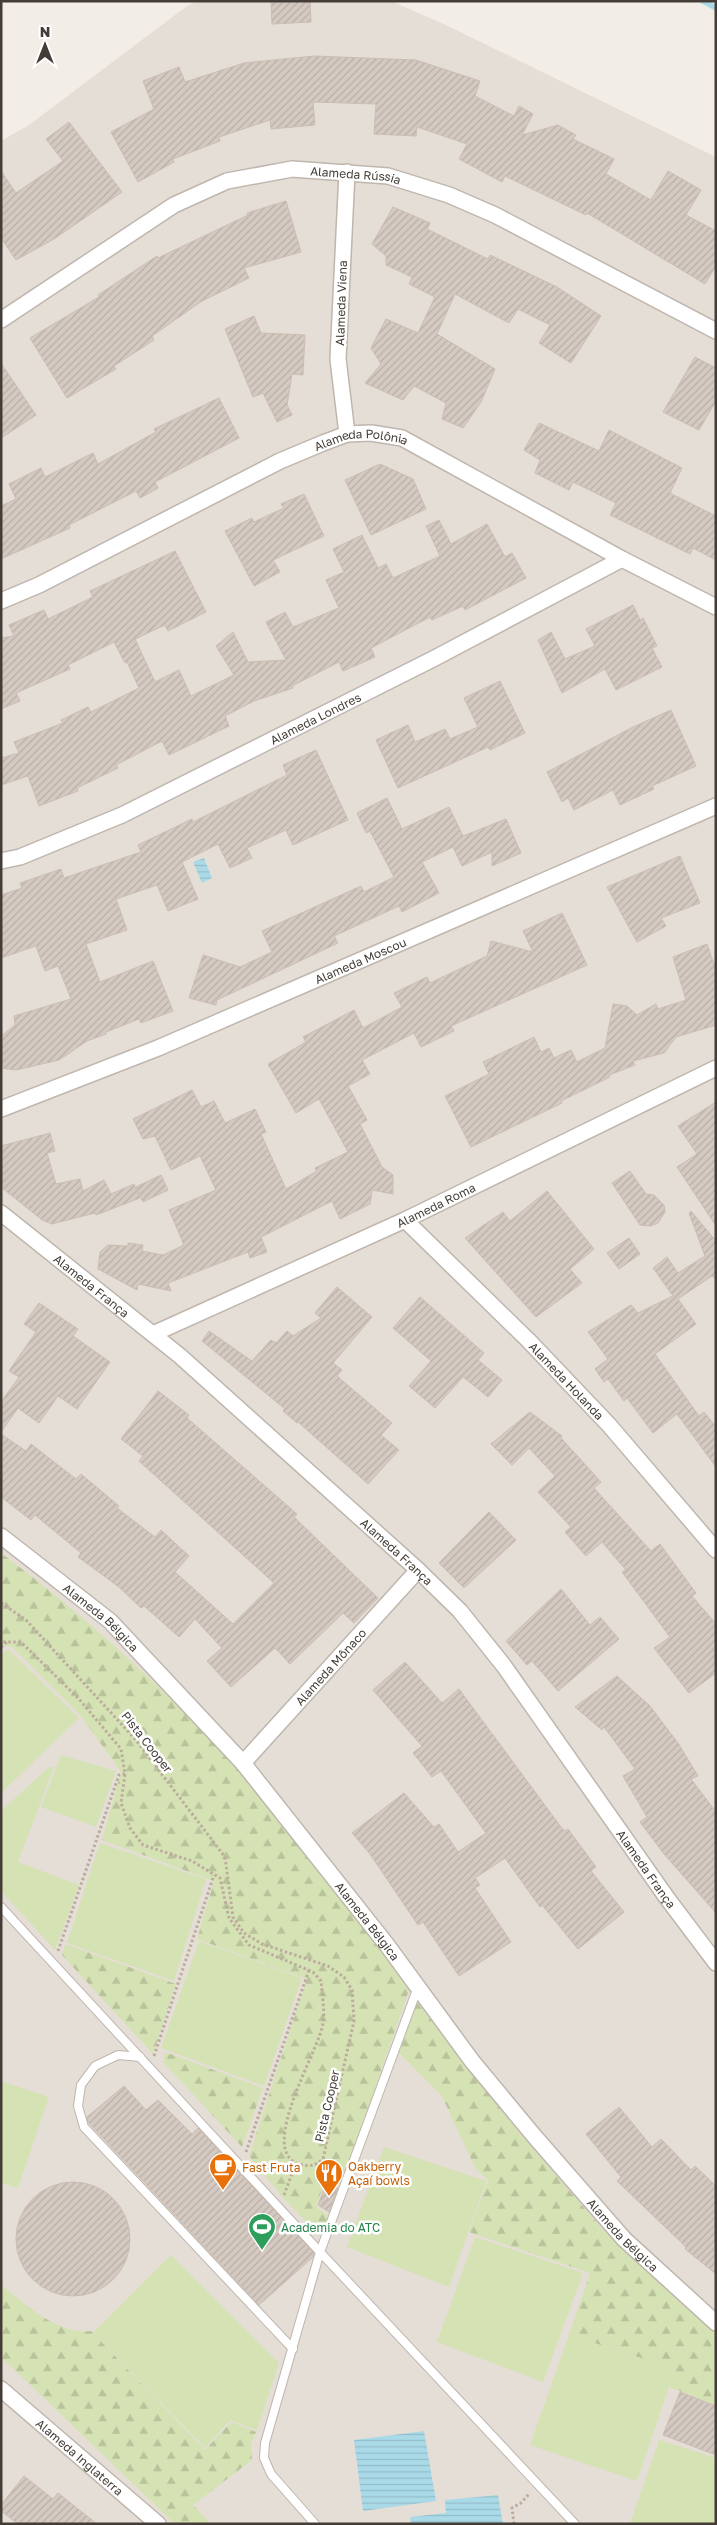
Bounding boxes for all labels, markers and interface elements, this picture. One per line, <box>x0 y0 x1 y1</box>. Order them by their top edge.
north arrow <box>20 20 70 70</box>
text: N <box>40 23 50 40</box>
street label: Alameda Rússia <box>310 163 403 187</box>
street label: Alameda Viena <box>332 260 350 346</box>
street label: Alameda Polônia <box>312 425 411 453</box>
street label: Alameda Londres <box>267 689 363 747</box>
street label: Alameda Moscou <box>312 934 408 987</box>
street label: Alameda Roma <box>394 1179 478 1230</box>
street label: Alameda França <box>51 1251 132 1320</box>
street label: Alameda Holanda <box>526 1339 607 1423</box>
street label: Alameda França <box>358 1515 436 1588</box>
street label: Alameda Bélgica <box>60 1580 142 1654</box>
street label: Alameda Mônaco <box>292 1625 369 1708</box>
street label: Pista Cooper <box>118 1708 176 1776</box>
street label: Alameda França <box>614 1827 679 1911</box>
street label: Alameda Bélgica <box>332 1879 403 1963</box>
street label: Pista Cooper <box>311 2068 343 2144</box>
cafe icon: Fast Fruta <box>208 2152 238 2191</box>
restaurant icon: Oakberry Açaí bowls <box>314 2158 344 2197</box>
place label: Oakberry Açaí bowls <box>348 2159 410 2188</box>
place label: Fast Fruta <box>242 2160 301 2175</box>
street label: Alameda Bélgica <box>584 2195 662 2274</box>
sports icon: Academia do ATC <box>247 2212 277 2251</box>
place label: Academia do ATC <box>281 2220 380 2235</box>
street label: Alameda Inglaterra <box>33 2415 126 2498</box>

